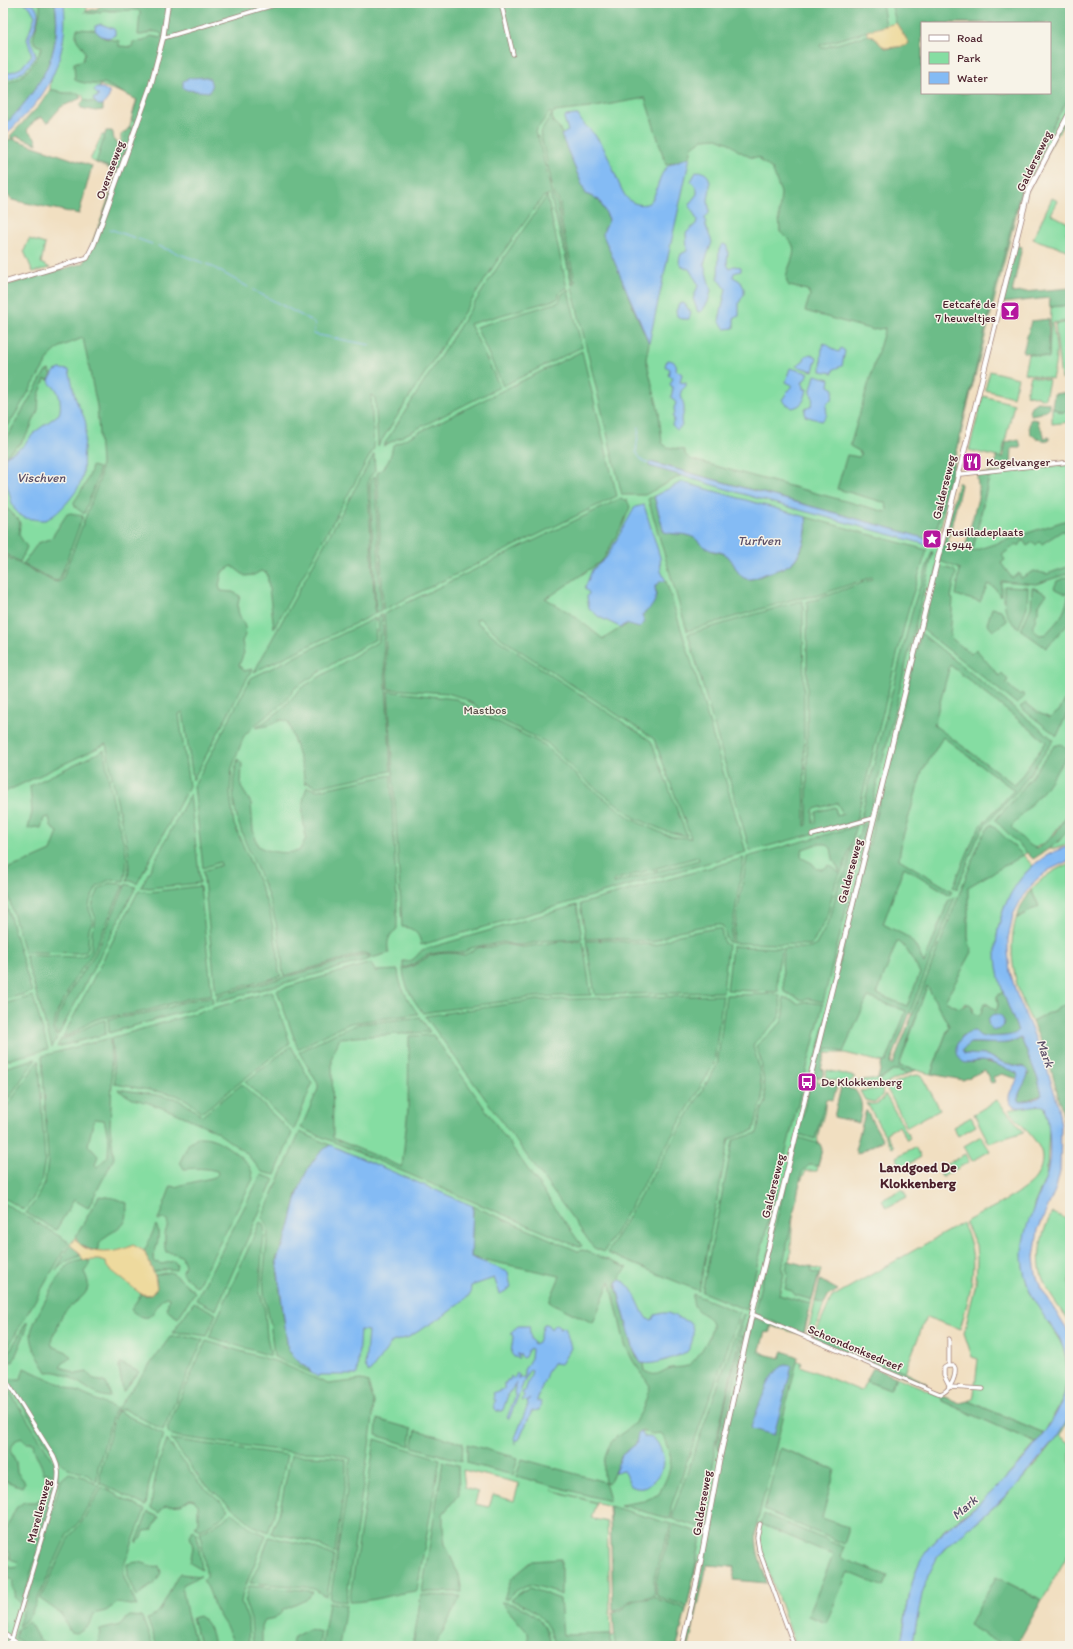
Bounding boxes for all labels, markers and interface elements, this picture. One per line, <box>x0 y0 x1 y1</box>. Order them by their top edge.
legend <box>921 22 1051 94</box>
text: Road <box>957 31 983 45</box>
text: Park <box>957 51 981 65</box>
text: Water <box>957 71 988 85</box>
street label: Galderseweg <box>1013 128 1055 194</box>
street label: Overaseweg <box>93 138 127 201</box>
place label: Eetcafé de 7 heuveltjes <box>935 297 996 325</box>
bar icon: Eetcafé de 7 heuveltjes <box>999 300 1021 322</box>
restaurant icon: Kogelvanger <box>961 451 983 473</box>
street label: Galderseweg <box>929 452 959 521</box>
place label: Kogelvanger <box>986 455 1050 469</box>
water label: Vischven <box>17 470 65 485</box>
place label: Fusilladeplaats 1944 <box>946 525 1024 553</box>
place icon: Fusilladeplaats 1944 <box>921 528 943 550</box>
water label: Turfven <box>737 533 781 548</box>
park label: Mastbos <box>463 703 507 717</box>
street label: Galderseweg <box>835 837 866 905</box>
water label: Mark <box>1034 1037 1058 1071</box>
bus stop icon: De Klokkenberg <box>796 1071 818 1093</box>
place label: De Klokkenberg <box>821 1075 903 1089</box>
street label: Galderseweg <box>758 1151 788 1220</box>
district label: Landgoed De Klokkenberg <box>879 1159 957 1192</box>
street label: Schoondonksedreef <box>806 1322 905 1374</box>
street label: Galderseweg <box>689 1468 715 1537</box>
street label: Marellenweg <box>24 1477 54 1544</box>
water label: Mark <box>949 1491 981 1522</box>

